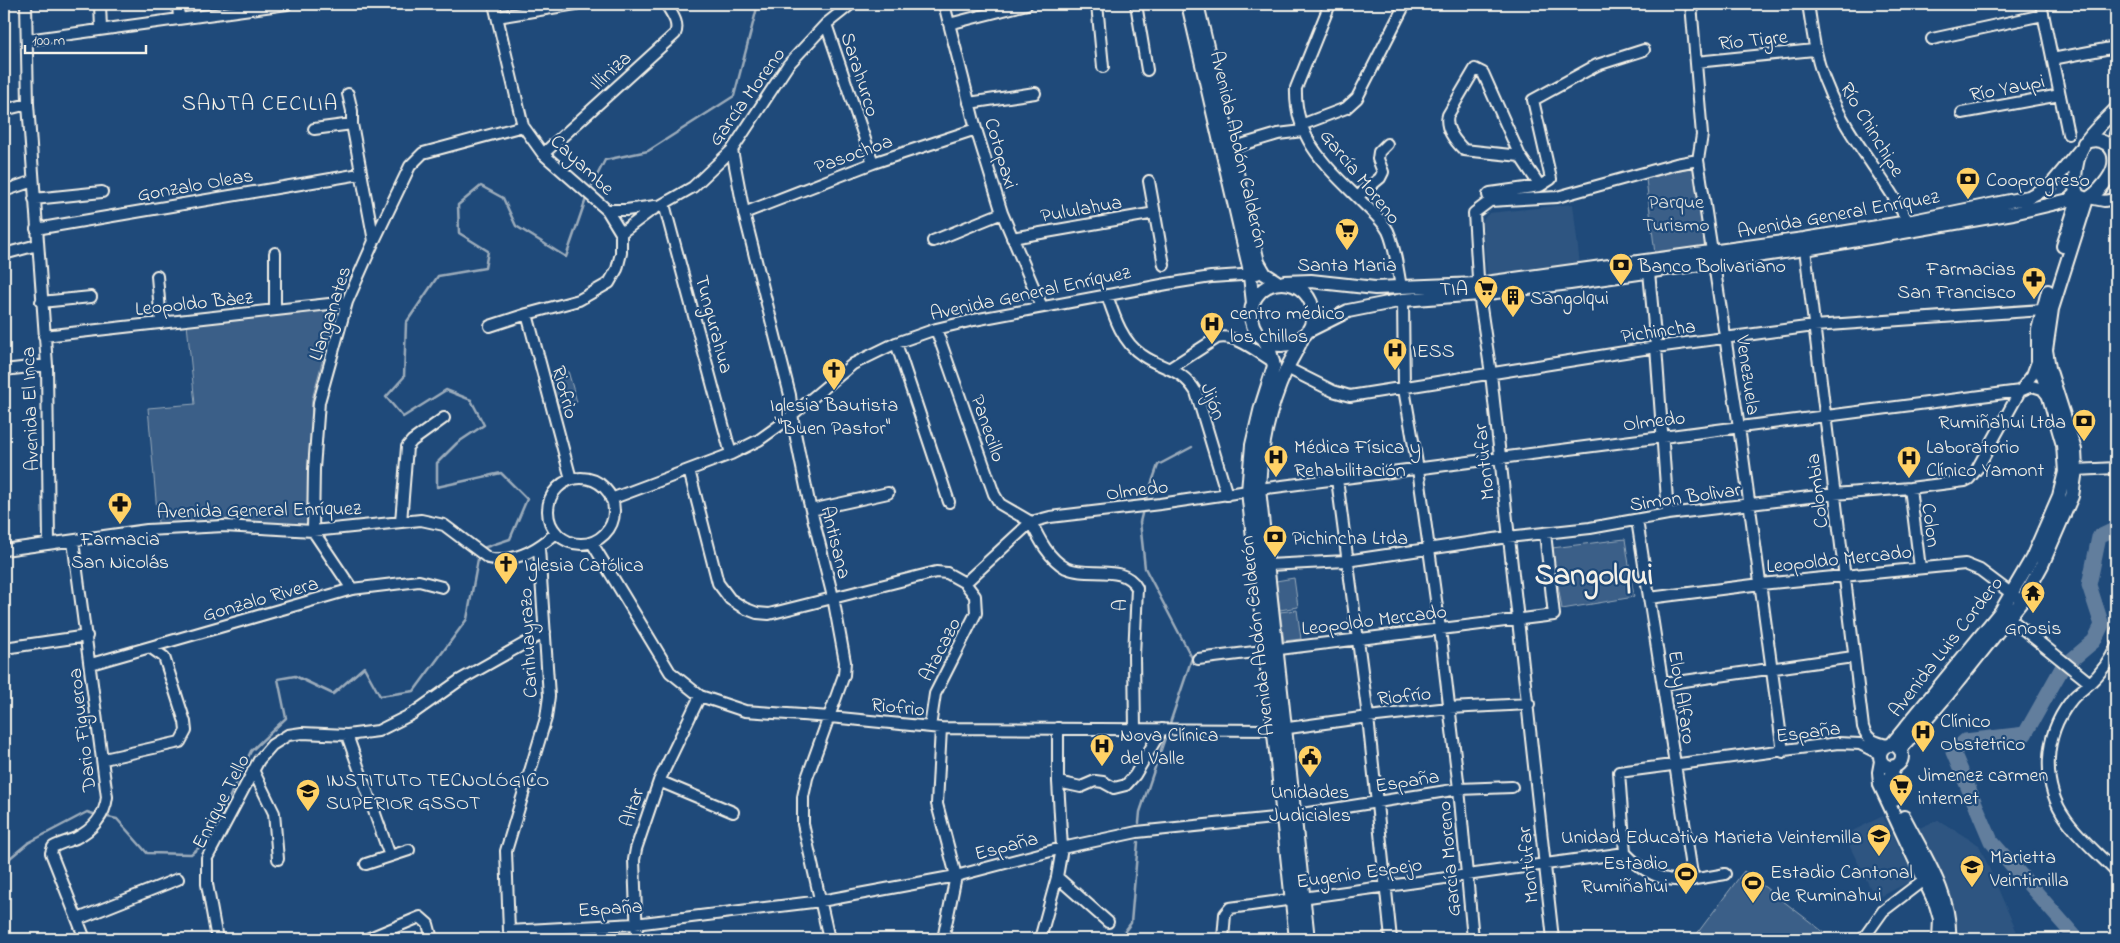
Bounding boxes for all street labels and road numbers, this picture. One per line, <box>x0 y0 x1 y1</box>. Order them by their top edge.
street label: Río Tigre <box>1717 23 1789 61</box>
street label: Sarahurco <box>831 29 886 121</box>
street label: García Moreno <box>702 42 794 153</box>
street label: Illiniza <box>584 45 639 99</box>
street label: Avenida Abdón Calderón <box>1201 48 1274 251</box>
street label: Río Yaupi <box>1967 68 2047 111</box>
street label: Río Chinchipe <box>1831 77 1911 183</box>
street label: Cotopaxi <box>975 115 1024 193</box>
street label: García Moreno <box>1311 123 1407 232</box>
street label: Cayambe <box>543 128 620 203</box>
street label: Pasochoa <box>811 128 897 183</box>
street label: Gonzalo Oleas <box>135 162 256 211</box>
street label: Avenida General Enríquez <box>1735 183 1942 248</box>
street label: Pululahua <box>1038 189 1124 232</box>
street label: Avenida General Enríquez <box>927 259 1134 330</box>
street label: Llanganates <box>302 263 361 365</box>
street label: Tungurahua <box>685 272 740 377</box>
street label: Leopoldo Bàez <box>134 284 255 325</box>
street label: Pichincha <box>1619 313 1698 352</box>
street label: Venezuela <box>1726 333 1766 417</box>
street label: Avenida El Inca <box>15 346 48 472</box>
street label: Riofrìo <box>543 363 585 422</box>
street label: Jijón <box>1191 379 1232 425</box>
street label: Panecillo <box>962 391 1012 466</box>
street label: Olmedo <box>1621 404 1687 441</box>
street label: Montùfar <box>1467 421 1504 501</box>
street label: Colombia <box>1800 452 1837 530</box>
street label: Olmedo <box>1104 473 1170 510</box>
street label: Simon Bolìvar <box>1628 476 1744 521</box>
street label: Avenida General Enríquez <box>157 495 362 528</box>
street label: Colon <box>1912 501 1947 549</box>
street label: Antisana <box>812 503 858 582</box>
street label: Avenida Abdón Calderón <box>1234 534 1283 737</box>
street label: Leopoldo Mercado <box>1765 538 1913 583</box>
street label: Gonzalo Rivera <box>199 570 322 631</box>
street label: Avenida Luis Cordero <box>1883 571 2011 724</box>
street label: Carihuayrazo <box>512 587 547 699</box>
street label: A <box>1107 598 1136 612</box>
street label: Leopoldo Mercado <box>1300 598 1449 645</box>
street label: Atacazo <box>913 613 970 687</box>
street label: Eloy Alfaro <box>1659 649 1702 746</box>
street label: Dario Figueroa <box>62 666 107 794</box>
street label: Riofrío <box>1376 680 1433 715</box>
street label: Riofrìo <box>869 691 926 726</box>
street label: España <box>1774 715 1842 752</box>
street label: Enrique Tello <box>186 750 259 855</box>
street label: España <box>1373 763 1442 802</box>
street label: Altar <box>613 784 654 831</box>
street label: García Moreno <box>1431 800 1470 918</box>
street label: Montùfar <box>1511 824 1548 904</box>
street label: España <box>972 825 1042 870</box>
street label: Eugenio Espejo <box>1295 851 1424 899</box>
street label: España <box>577 893 643 926</box>

